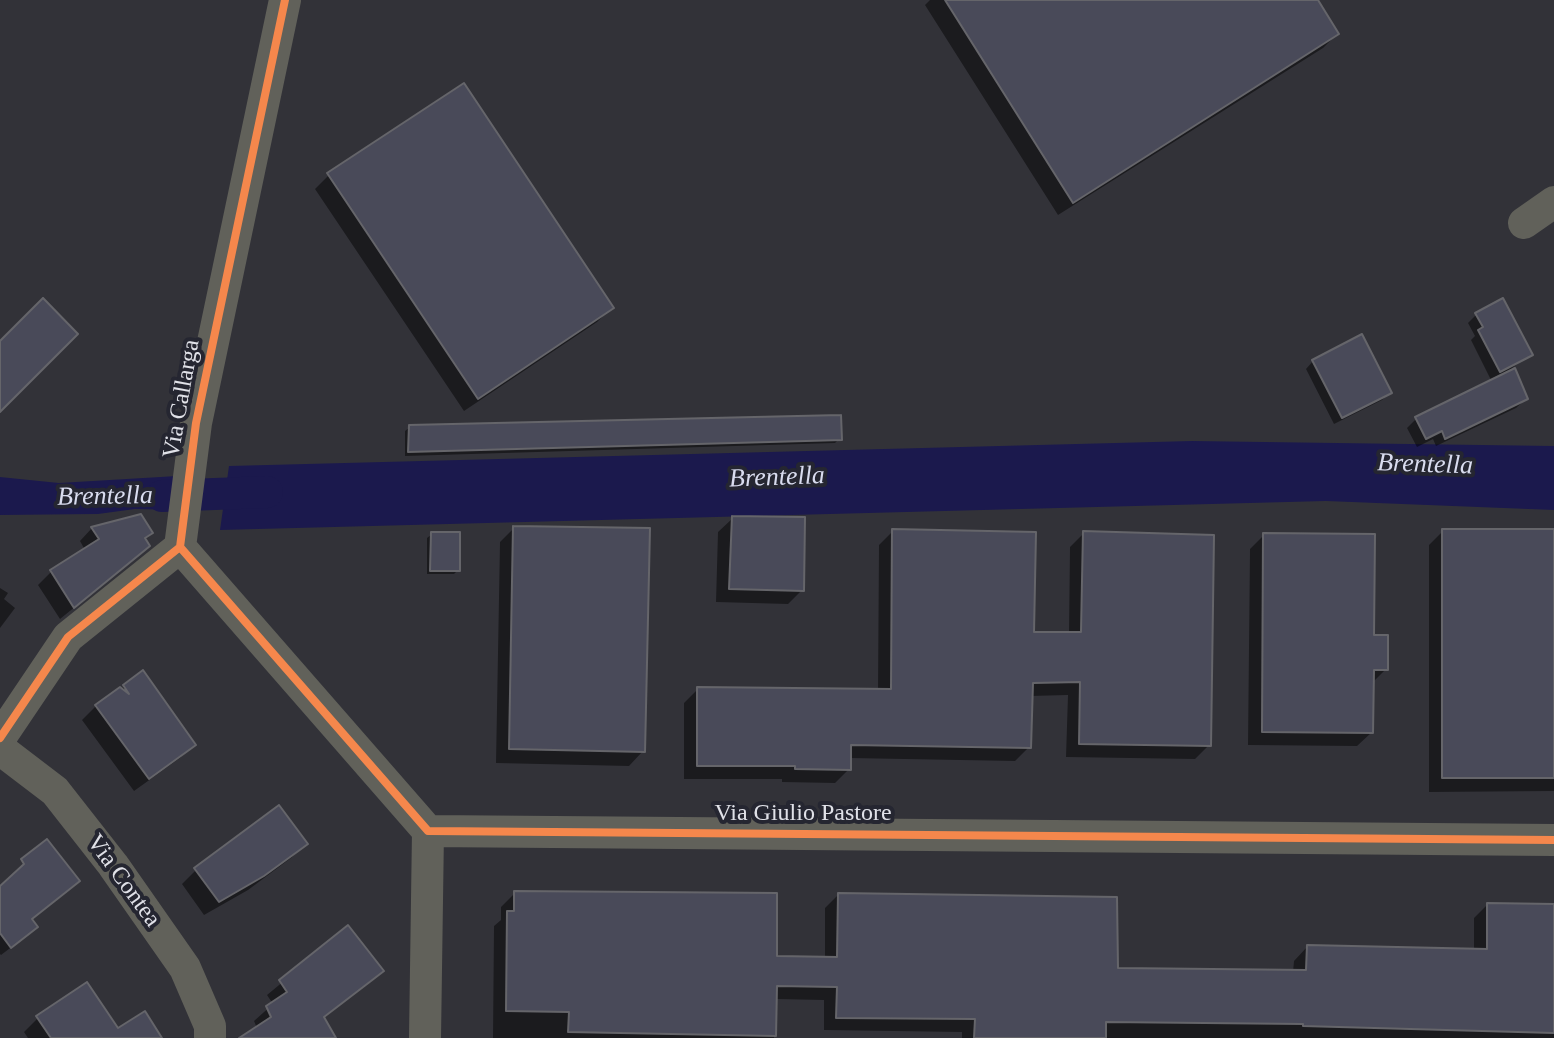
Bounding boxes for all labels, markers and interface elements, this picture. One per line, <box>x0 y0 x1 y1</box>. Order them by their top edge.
street label: Via Callarga <box>157 337 207 461</box>
water label: Brentella <box>1377 448 1473 482</box>
water label: Brentella <box>729 461 825 495</box>
water label: Brentella <box>57 481 153 513</box>
street label: Via Giulio Pastore <box>714 800 892 828</box>
street label: Via Contea <box>80 829 166 933</box>

